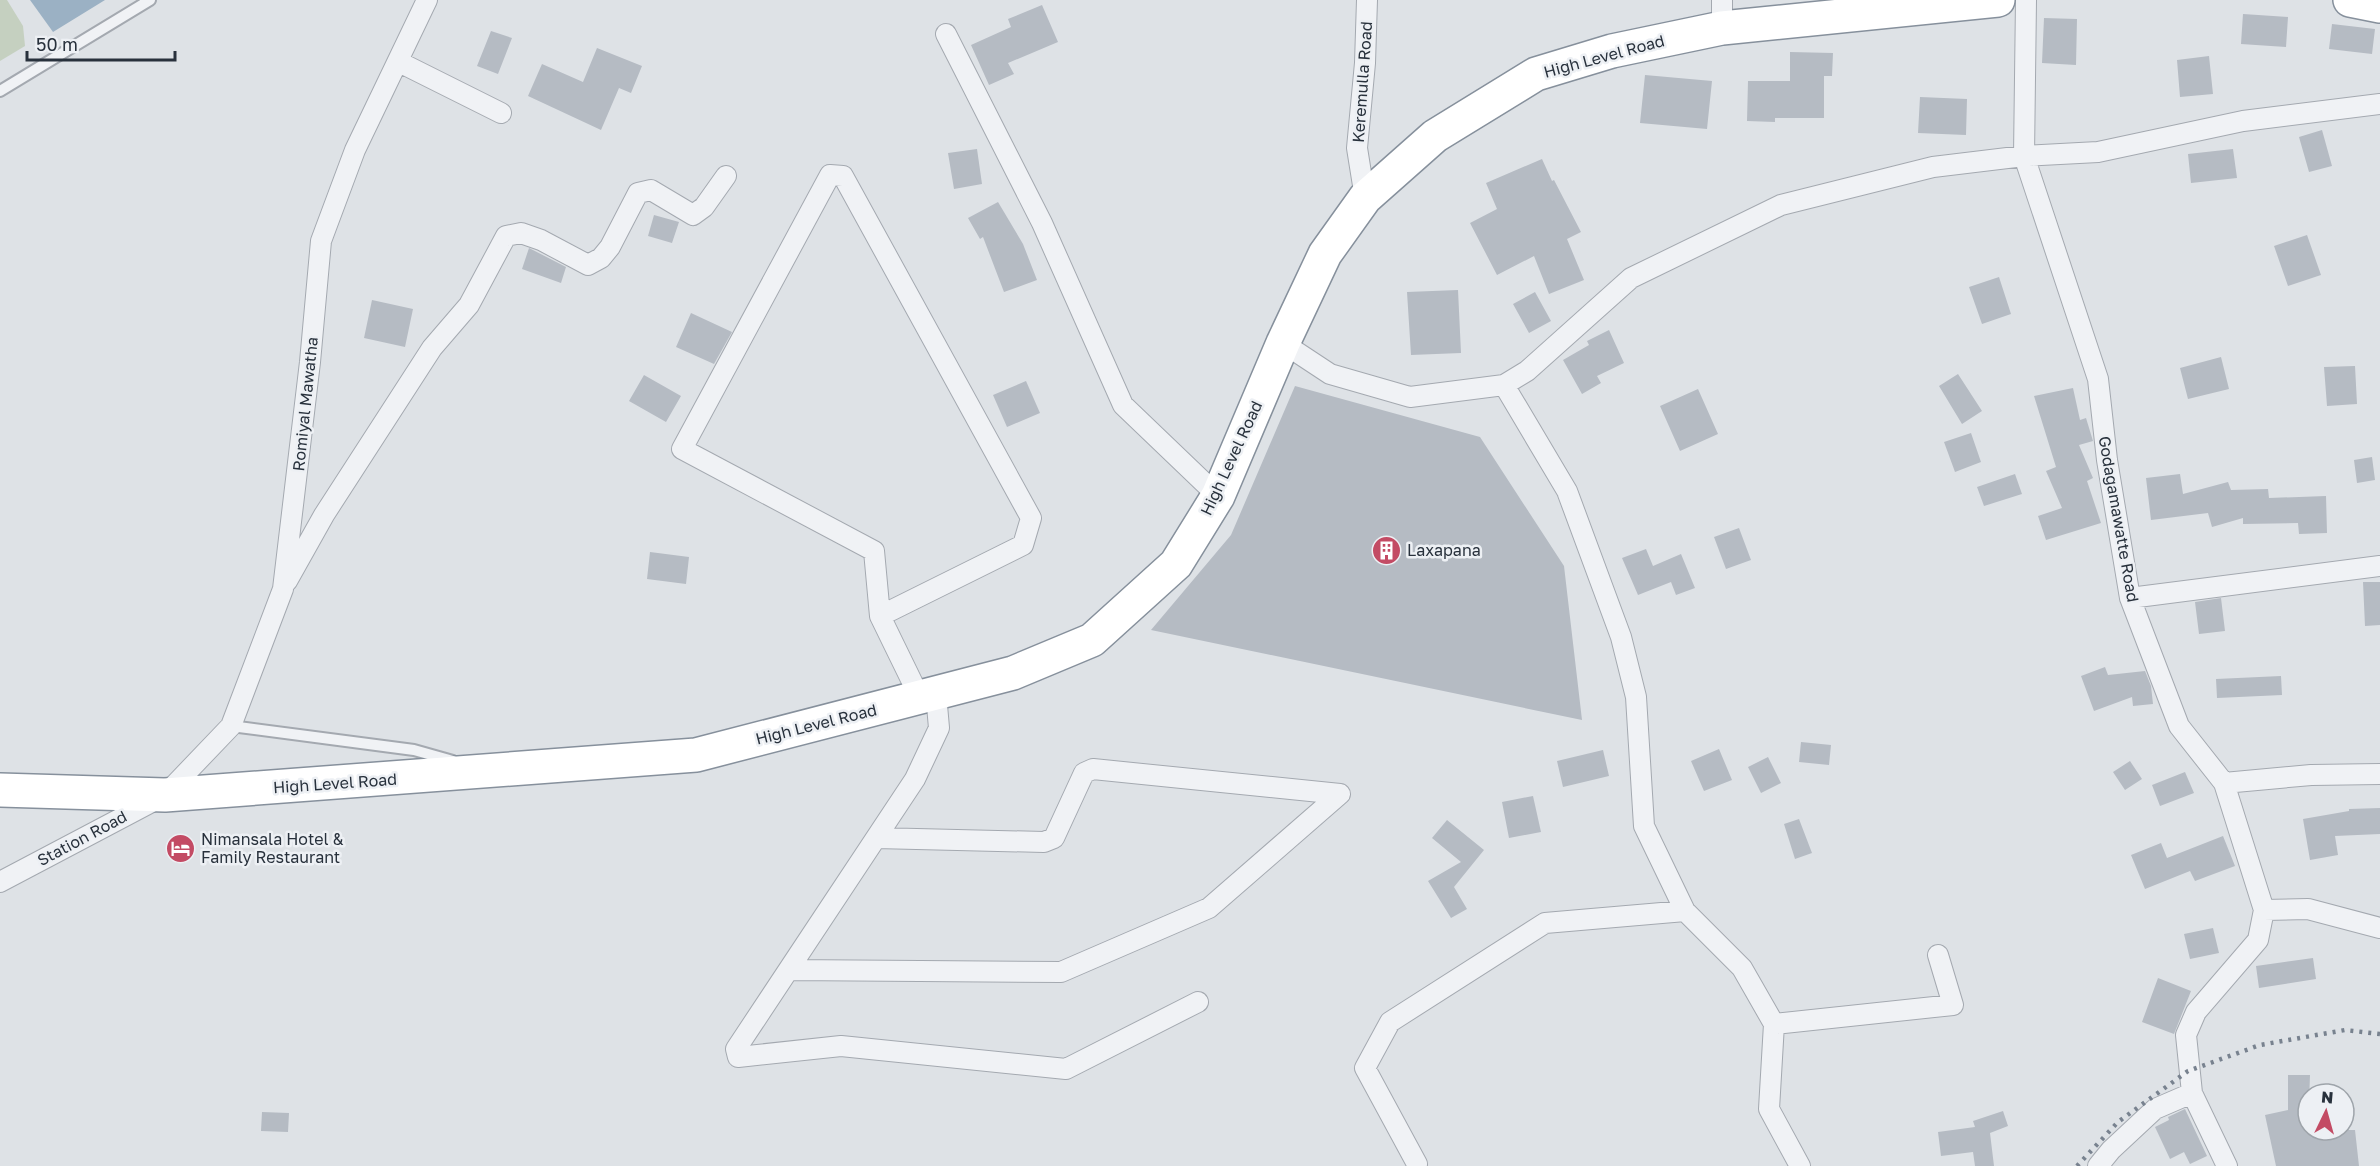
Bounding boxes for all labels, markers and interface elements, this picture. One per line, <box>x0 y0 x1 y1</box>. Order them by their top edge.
street label: Keremulla Road <box>1348 21 1376 143</box>
scale bar <box>27 24 176 62</box>
street label: High Level Road <box>1541 30 1667 82</box>
text: 50 m <box>36 33 78 55</box>
street label: Romiyal Mawatha <box>288 336 322 472</box>
street label: High Level Road <box>1196 397 1266 519</box>
street label: Godagamawatte Road <box>2095 434 2143 604</box>
building icon: Laxapana <box>1370 534 1402 566</box>
place label: Laxapana <box>1407 540 1481 560</box>
street label: High Level Road <box>753 699 879 749</box>
street label: High Level Road <box>272 769 398 797</box>
street label: Station Road <box>34 806 130 870</box>
place label: Nimansala Hotel & Family Restaurant <box>201 829 344 867</box>
hotel icon: Nimansala Hotel & Family Restaurant <box>164 832 196 864</box>
north arrow <box>2296 1082 2356 1142</box>
text: N <box>2320 1087 2334 1108</box>

